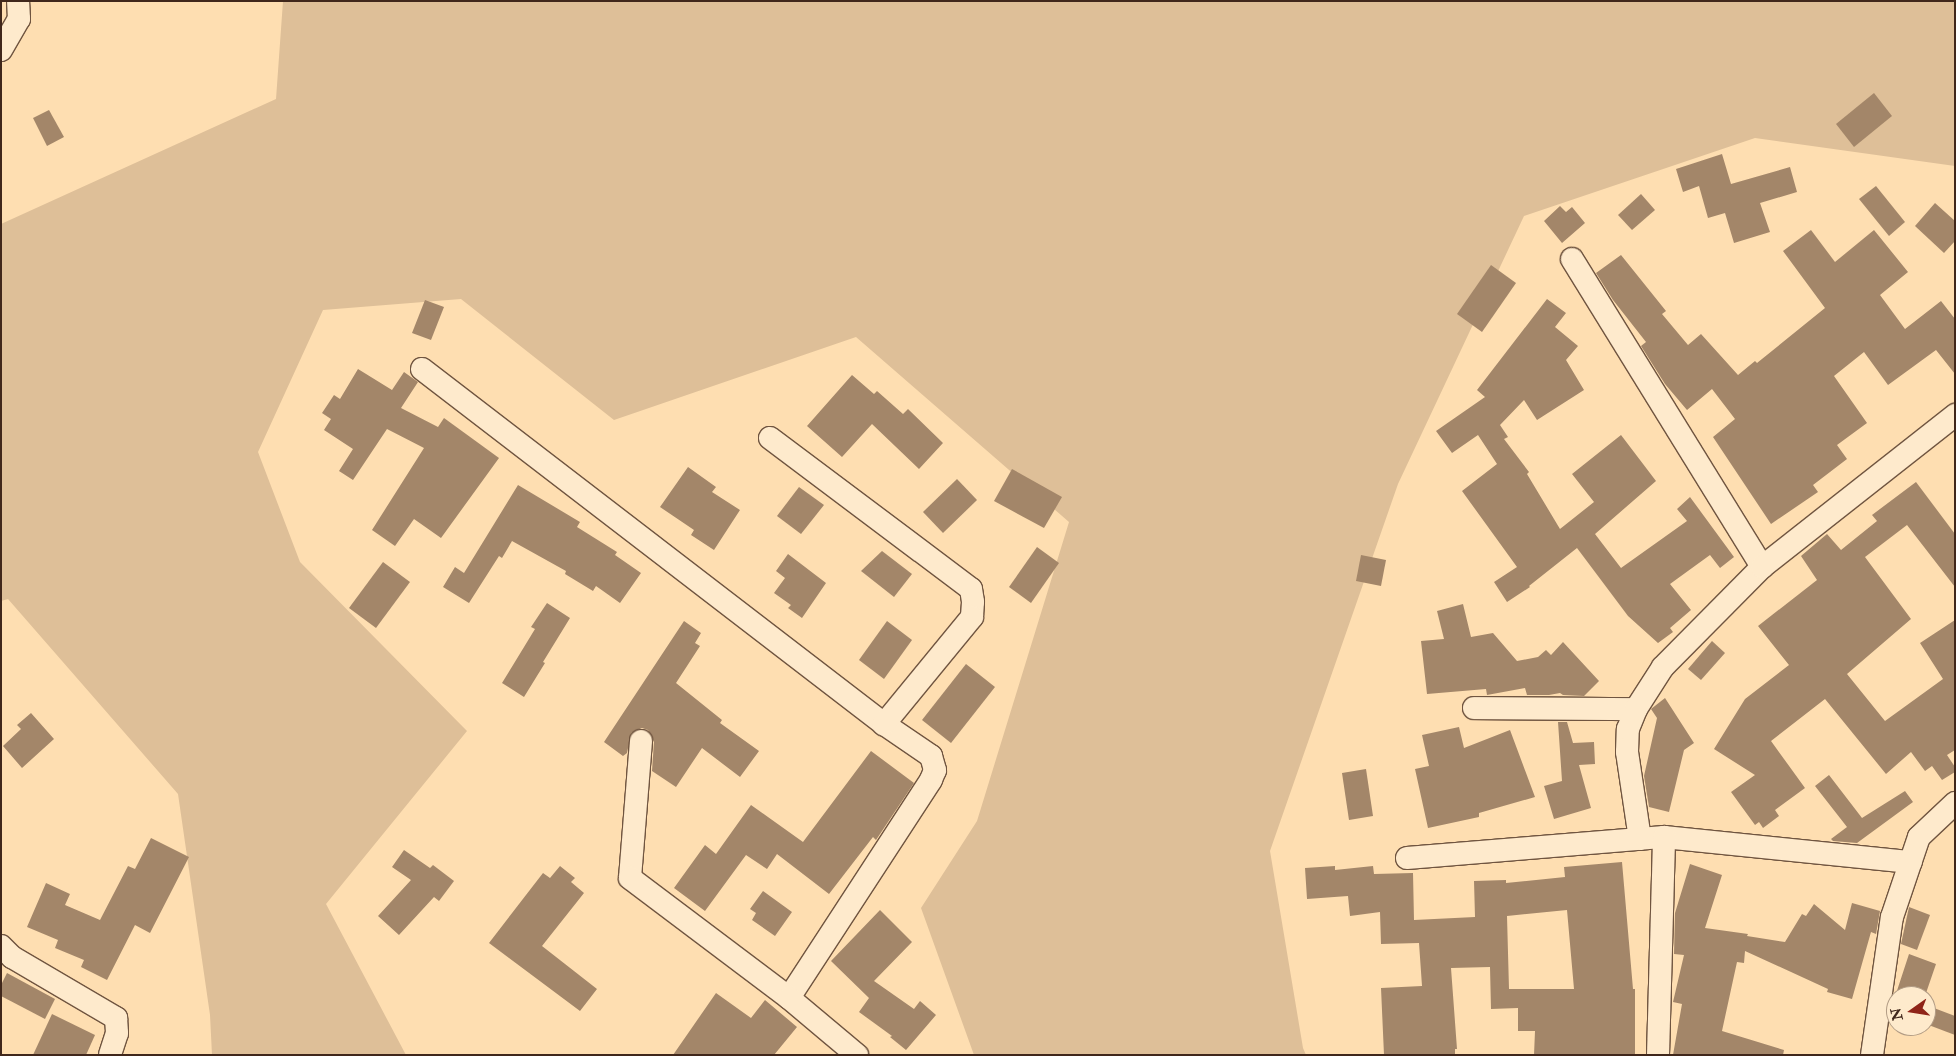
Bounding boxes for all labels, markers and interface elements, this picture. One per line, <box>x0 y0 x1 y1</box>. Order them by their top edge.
north arrow <box>1886 986 1936 1036</box>
text: N <box>1887 1006 1907 1022</box>

